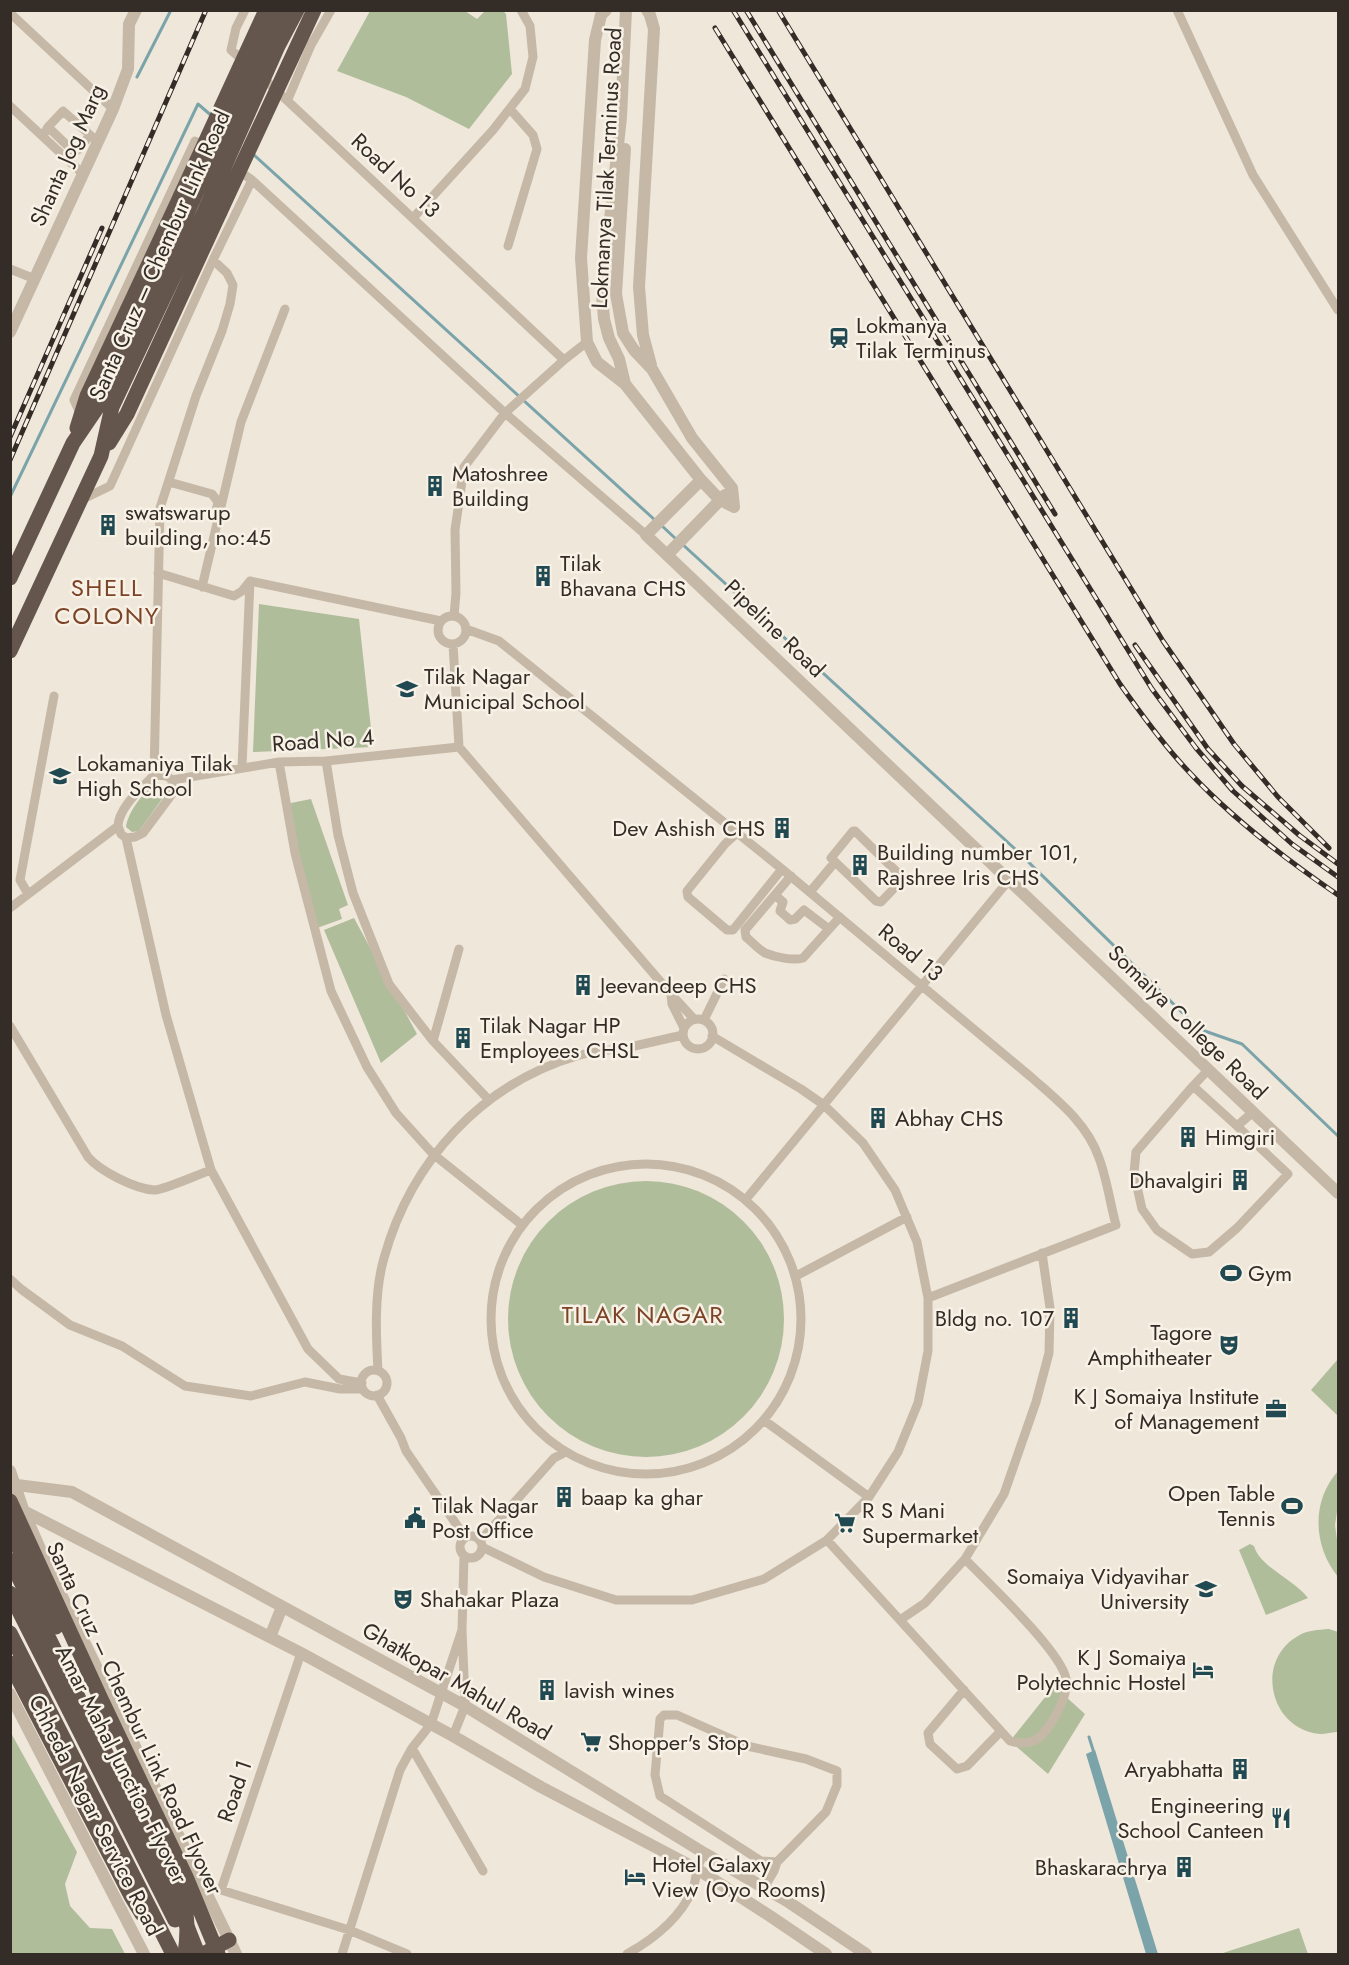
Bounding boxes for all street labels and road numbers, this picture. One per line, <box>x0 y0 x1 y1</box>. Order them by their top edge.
street label: Lokmanya Tilak Terminus Road <box>583 27 629 309</box>
street label: Shanta Jog Marg <box>21 79 113 231</box>
street label: Santa Cruz – Chembur Link Road <box>80 105 238 405</box>
street label: Road No 13 <box>344 125 448 225</box>
street label: Pipeline Road <box>717 572 833 684</box>
street label: Road No 4 <box>271 720 375 760</box>
street label: Road 13 <box>872 915 950 989</box>
street label: Somaiya College Road <box>1101 937 1275 1107</box>
street label: Santa Cruz – Chembur Link Road Flyover <box>39 1536 231 1900</box>
street label: Ghatkopar Mahul Road <box>356 1614 558 1748</box>
street label: Amar Mahal Junction Flyover <box>48 1639 196 1889</box>
street label: Chheda Nagar Service Road <box>21 1689 171 1941</box>
street label: Road 1 <box>208 1756 260 1826</box>

